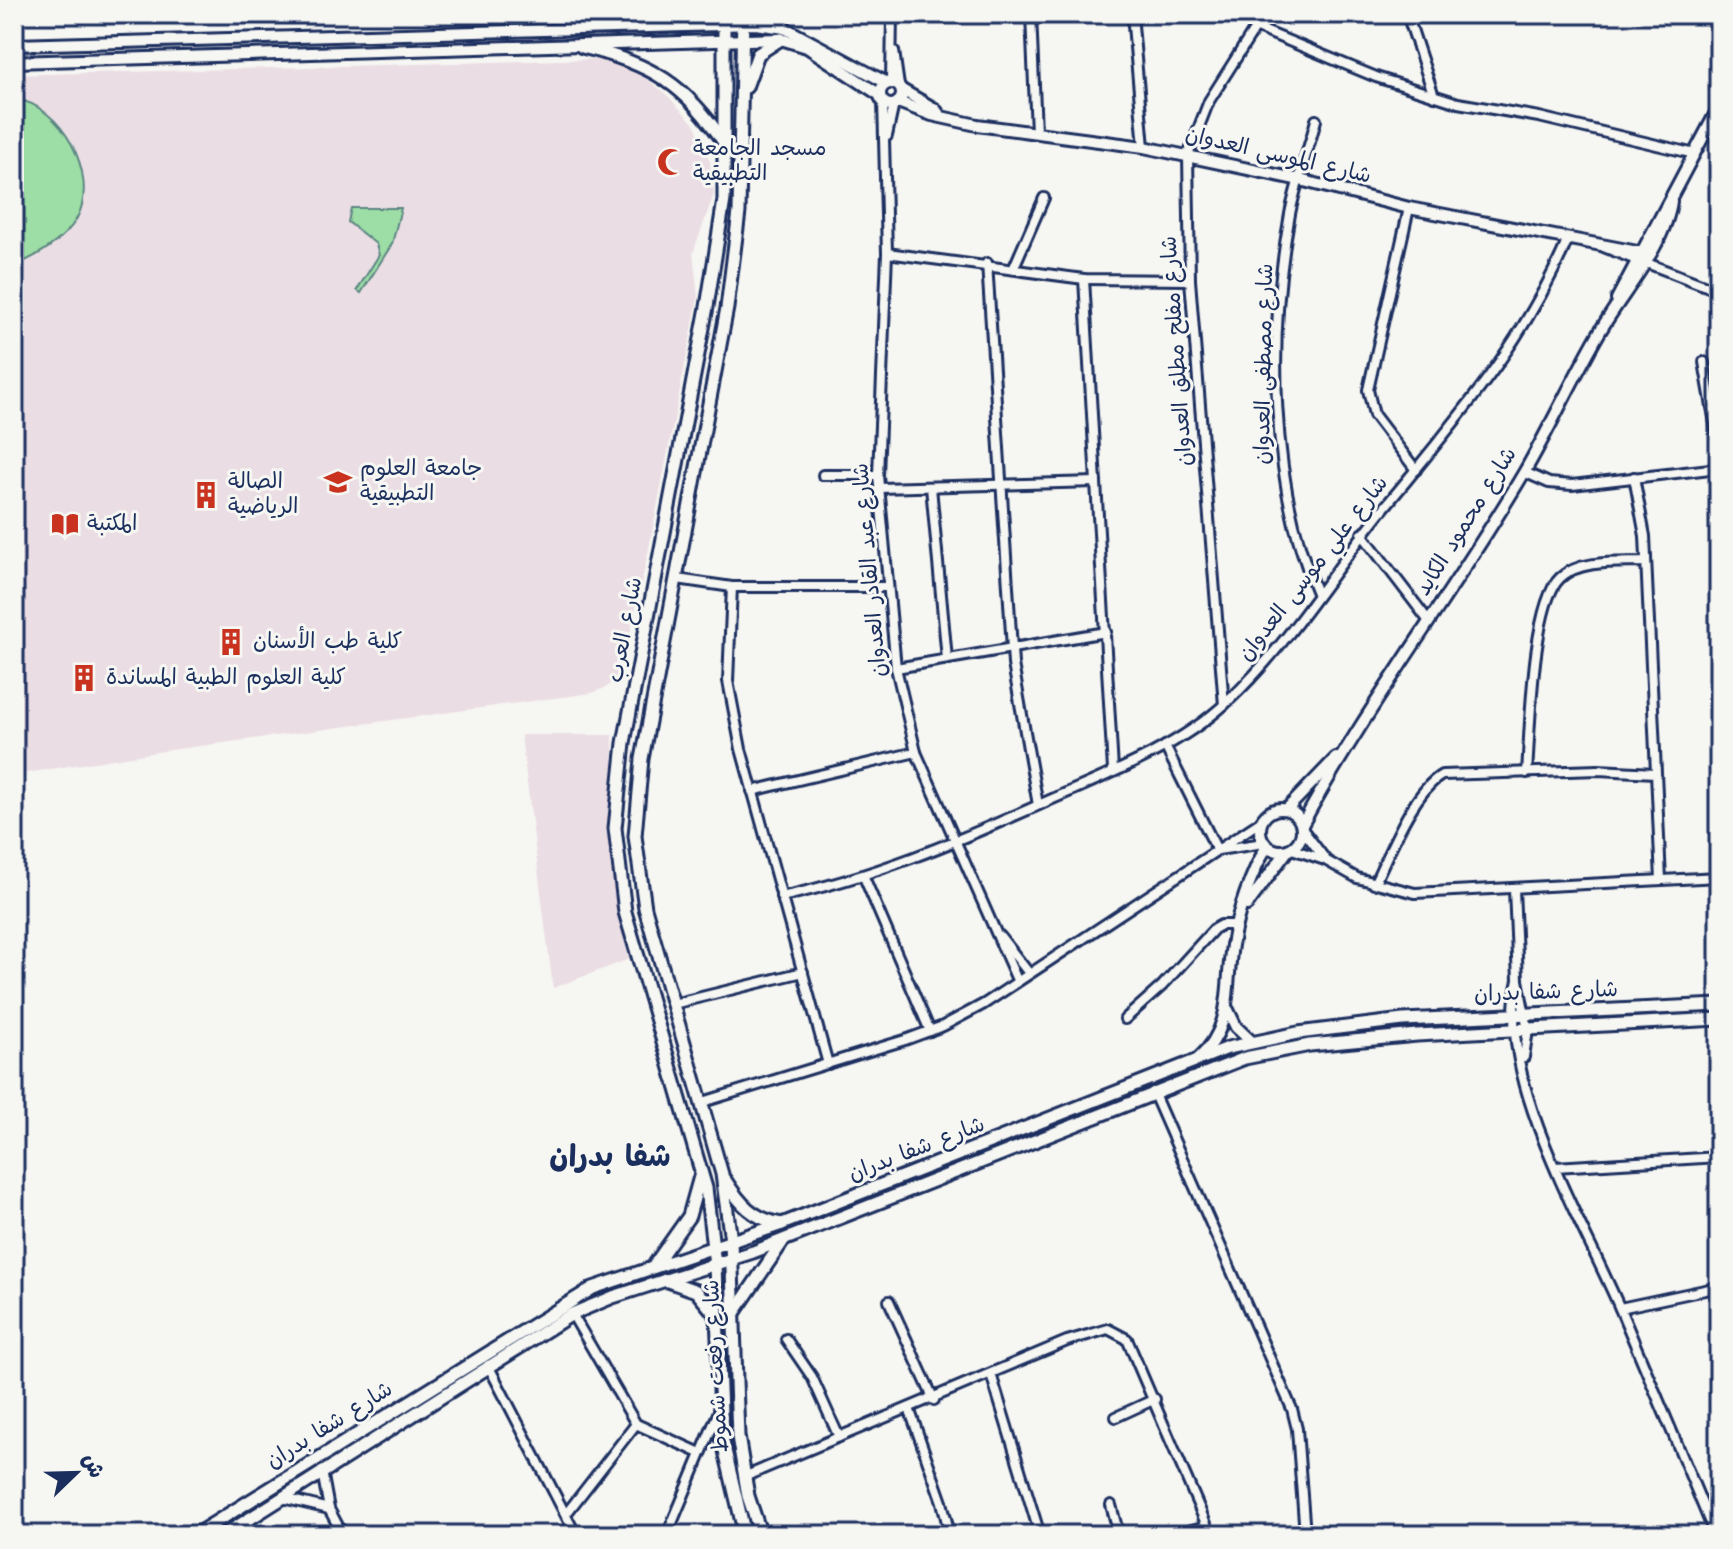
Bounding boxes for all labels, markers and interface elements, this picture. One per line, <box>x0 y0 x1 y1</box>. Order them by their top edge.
street label: شارع الموسى العدوان <box>1181 118 1375 194</box>
place label: مسجد الجامعة التطبيقية <box>693 132 826 192</box>
mosque icon: مسجد الجامعة التطبيقية <box>656 147 686 177</box>
street label: شارع مفلح مطلق العدوان <box>1152 235 1204 467</box>
street label: شارع مصطفى العدوان <box>1246 263 1284 465</box>
street label: شارع محمود الكايد <box>1407 441 1527 603</box>
place label: جامعة العلوم التطبيقية <box>360 452 482 512</box>
street label: شارع عبد القادر العدوان <box>844 462 898 678</box>
place label: الصالة الرياضية <box>228 465 298 525</box>
school or university icon: جامعة العلوم التطبيقية <box>323 467 353 497</box>
street label: شارع علي موسى العدوان <box>1230 468 1398 670</box>
building icon: الصالة الرياضية <box>191 480 221 510</box>
place label: المكتبة <box>87 507 137 542</box>
library icon: المكتبة <box>50 509 80 539</box>
street label: شارع العرب <box>599 574 653 686</box>
place label: كلية طب الأسنان <box>253 625 403 660</box>
building icon: كلية طب الأسنان <box>216 627 246 657</box>
place label: كلية العلوم الطبية المساندة <box>106 661 346 696</box>
building icon: كلية العلوم الطبية المساندة <box>69 663 99 693</box>
street label: شارع شفا بدران <box>1473 973 1619 1013</box>
street label: شارع شفا بدران <box>844 1108 990 1192</box>
district label: شفا بدران <box>549 1134 671 1182</box>
street label: شارع رفعت شموط <box>695 1279 739 1453</box>
street label: شارع شفا بدران <box>260 1373 400 1479</box>
north arrow <box>36 1433 116 1513</box>
text: ش <box>71 1448 113 1484</box>

